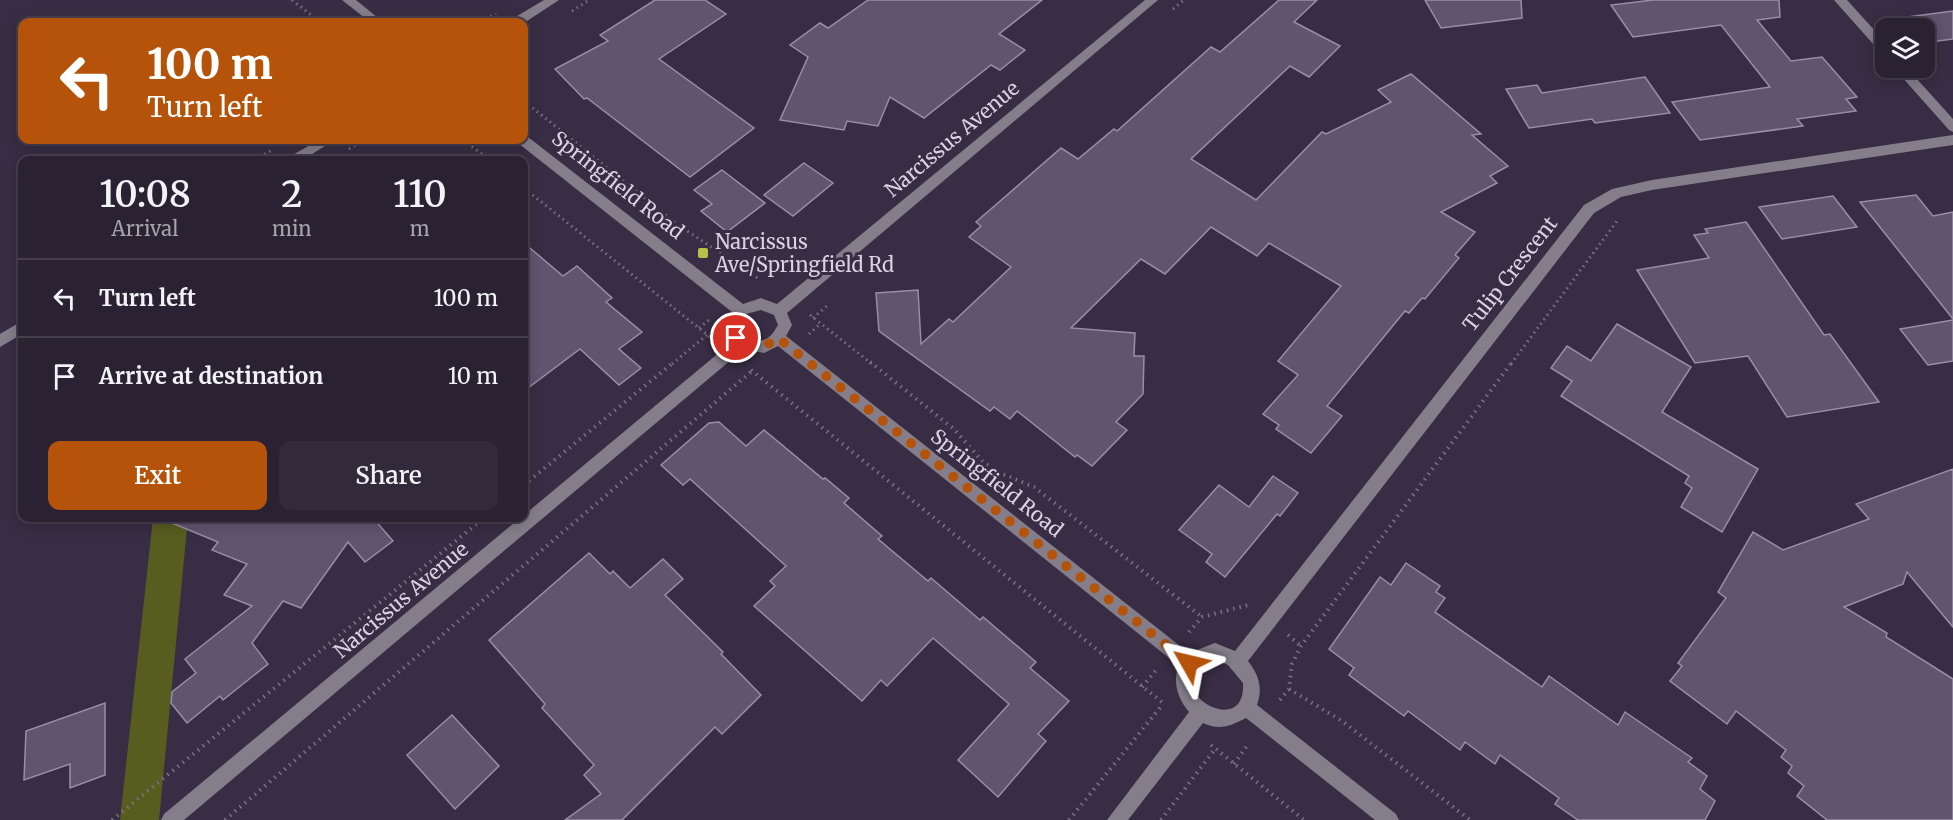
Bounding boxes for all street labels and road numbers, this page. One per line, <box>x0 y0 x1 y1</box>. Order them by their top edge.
street label: Narcissus Avenue <box>879 75 1024 202</box>
street label: Springfield Road <box>547 125 689 244</box>
street label: Tulip Crescent <box>1457 211 1562 336</box>
street label: Springfield Road <box>926 423 1068 542</box>
street label: Narcissus Avenue <box>328 536 473 663</box>

